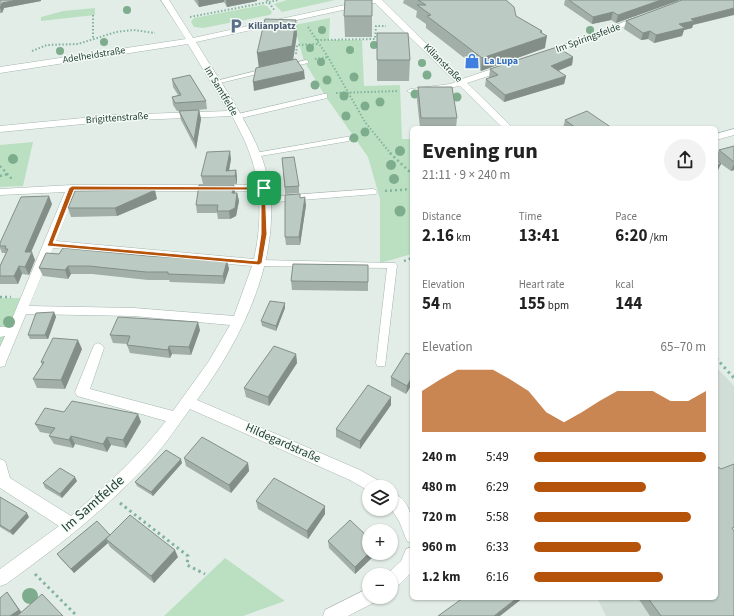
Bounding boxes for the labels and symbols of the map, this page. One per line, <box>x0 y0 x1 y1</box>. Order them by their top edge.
parking icon: Kilianplatz <box>227 17 245 35</box>
place label: Kilianplatz <box>248 19 296 33</box>
street label: Im Spiringsfelde <box>554 20 622 56</box>
street label: Kilianstraße <box>420 40 466 86</box>
street label: Adelheidstraße <box>62 43 126 67</box>
shop icon: La Lupa <box>463 52 481 70</box>
place label: La Lupa <box>484 54 518 68</box>
street label: Im Samtfelde <box>201 64 241 119</box>
street label: Brigittenstraße <box>85 109 149 127</box>
pin <box>247 171 281 205</box>
street label: Hildegardstraße <box>243 419 323 467</box>
street label: Im Samtfelde <box>57 471 129 537</box>

